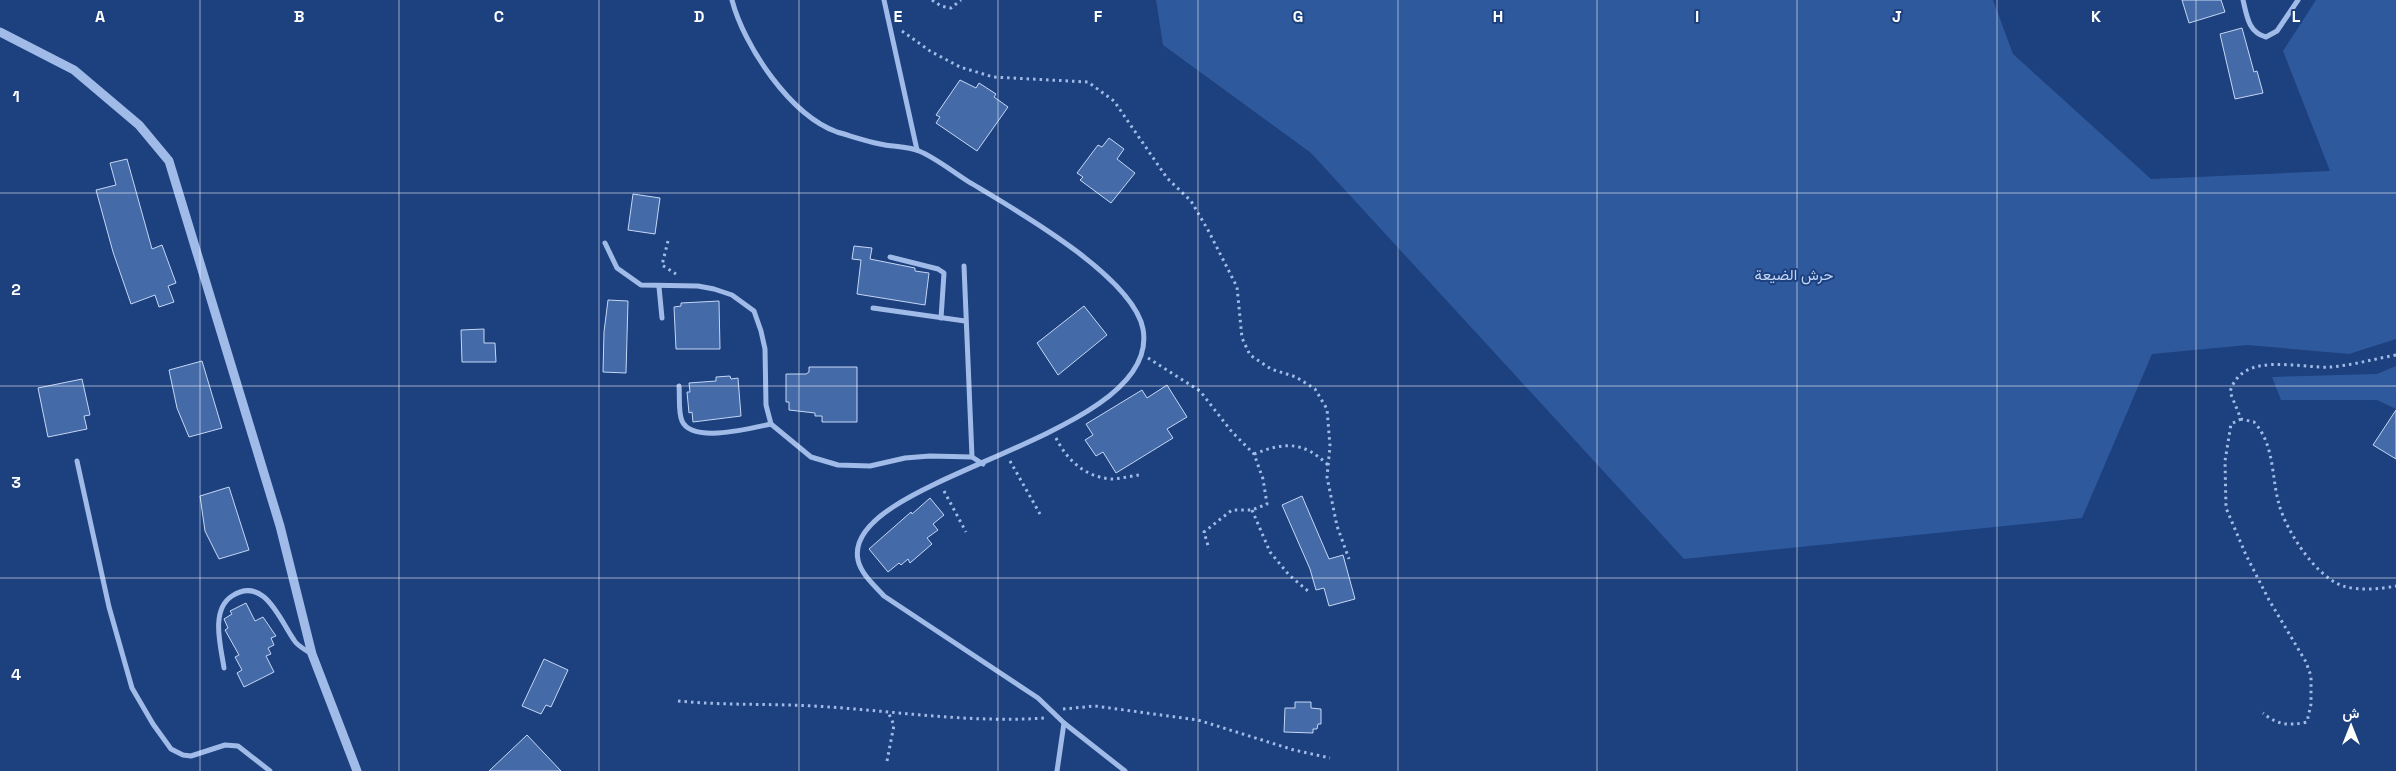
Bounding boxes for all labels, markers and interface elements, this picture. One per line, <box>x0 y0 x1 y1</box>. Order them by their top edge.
text: A <box>95 6 105 27</box>
text: B <box>294 6 304 27</box>
text: C <box>494 6 504 27</box>
text: D <box>694 6 704 27</box>
text: E <box>894 6 903 27</box>
text: F <box>1094 6 1103 27</box>
text: G <box>1293 6 1303 27</box>
text: H <box>1493 6 1503 27</box>
text: I <box>1695 6 1699 27</box>
text: J <box>1892 6 1902 27</box>
text: K <box>2091 6 2101 27</box>
text: L <box>2292 6 2301 27</box>
text: 1 <box>12 86 20 107</box>
park label: حرش الضيعة <box>1755 265 1833 285</box>
text: 2 <box>11 279 21 300</box>
text: 3 <box>11 472 21 493</box>
text: 4 <box>11 664 21 685</box>
north arrow <box>2326 701 2376 751</box>
text: ش <box>2343 704 2360 722</box>

